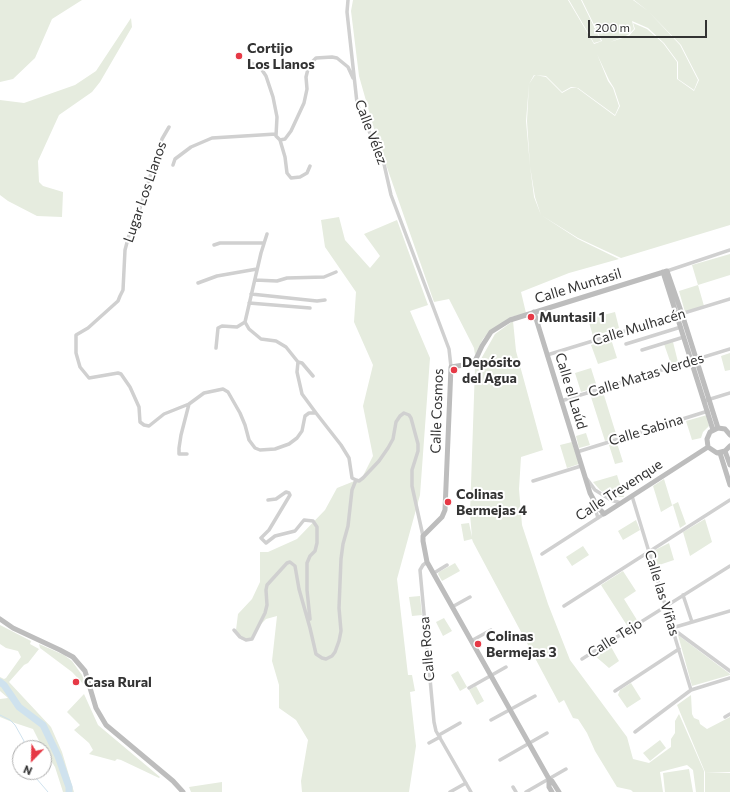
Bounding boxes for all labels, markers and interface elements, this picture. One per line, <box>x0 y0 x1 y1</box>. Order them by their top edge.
scale bar <box>590 12 709 38</box>
text: 200 m <box>595 20 630 34</box>
place label: Cortijo Los Llanos <box>247 40 315 72</box>
marker: Cortijo Los Llanos <box>234 51 244 61</box>
street label: Calle Vélez <box>351 97 391 167</box>
street label: Lugar Los Llanos <box>120 139 170 245</box>
street label: Calle Muntasil <box>533 265 623 307</box>
street label: Calle Mulhacén <box>590 305 688 349</box>
place label: Muntasil 1 <box>539 309 605 325</box>
marker: Muntasil 1 <box>526 312 536 322</box>
street label: Calle Matas Verdes <box>586 349 706 401</box>
street label: Calle el Laúd <box>551 351 591 431</box>
place label: Depósito del Agua <box>462 354 521 386</box>
marker: Depósito del Agua <box>449 365 459 375</box>
street label: Calle Cosmos <box>427 368 447 454</box>
street label: Calle Sabina <box>607 411 685 449</box>
street label: Calle Trevenque <box>572 456 666 524</box>
place label: Colinas Bermejas 4 <box>456 486 527 518</box>
marker: Colinas Bermejas 4 <box>443 497 453 507</box>
street label: Calle las Viñas <box>641 548 683 638</box>
street label: Calle Tejo <box>585 615 645 661</box>
street label: Calle Rosa <box>416 616 438 682</box>
place label: Colinas Bermejas 3 <box>486 628 557 660</box>
marker: Colinas Bermejas 3 <box>473 639 483 649</box>
place label: Casa Rural <box>84 674 152 690</box>
marker: Casa Rural <box>71 677 81 687</box>
north arrow <box>12 740 52 780</box>
text: N <box>21 763 34 778</box>

